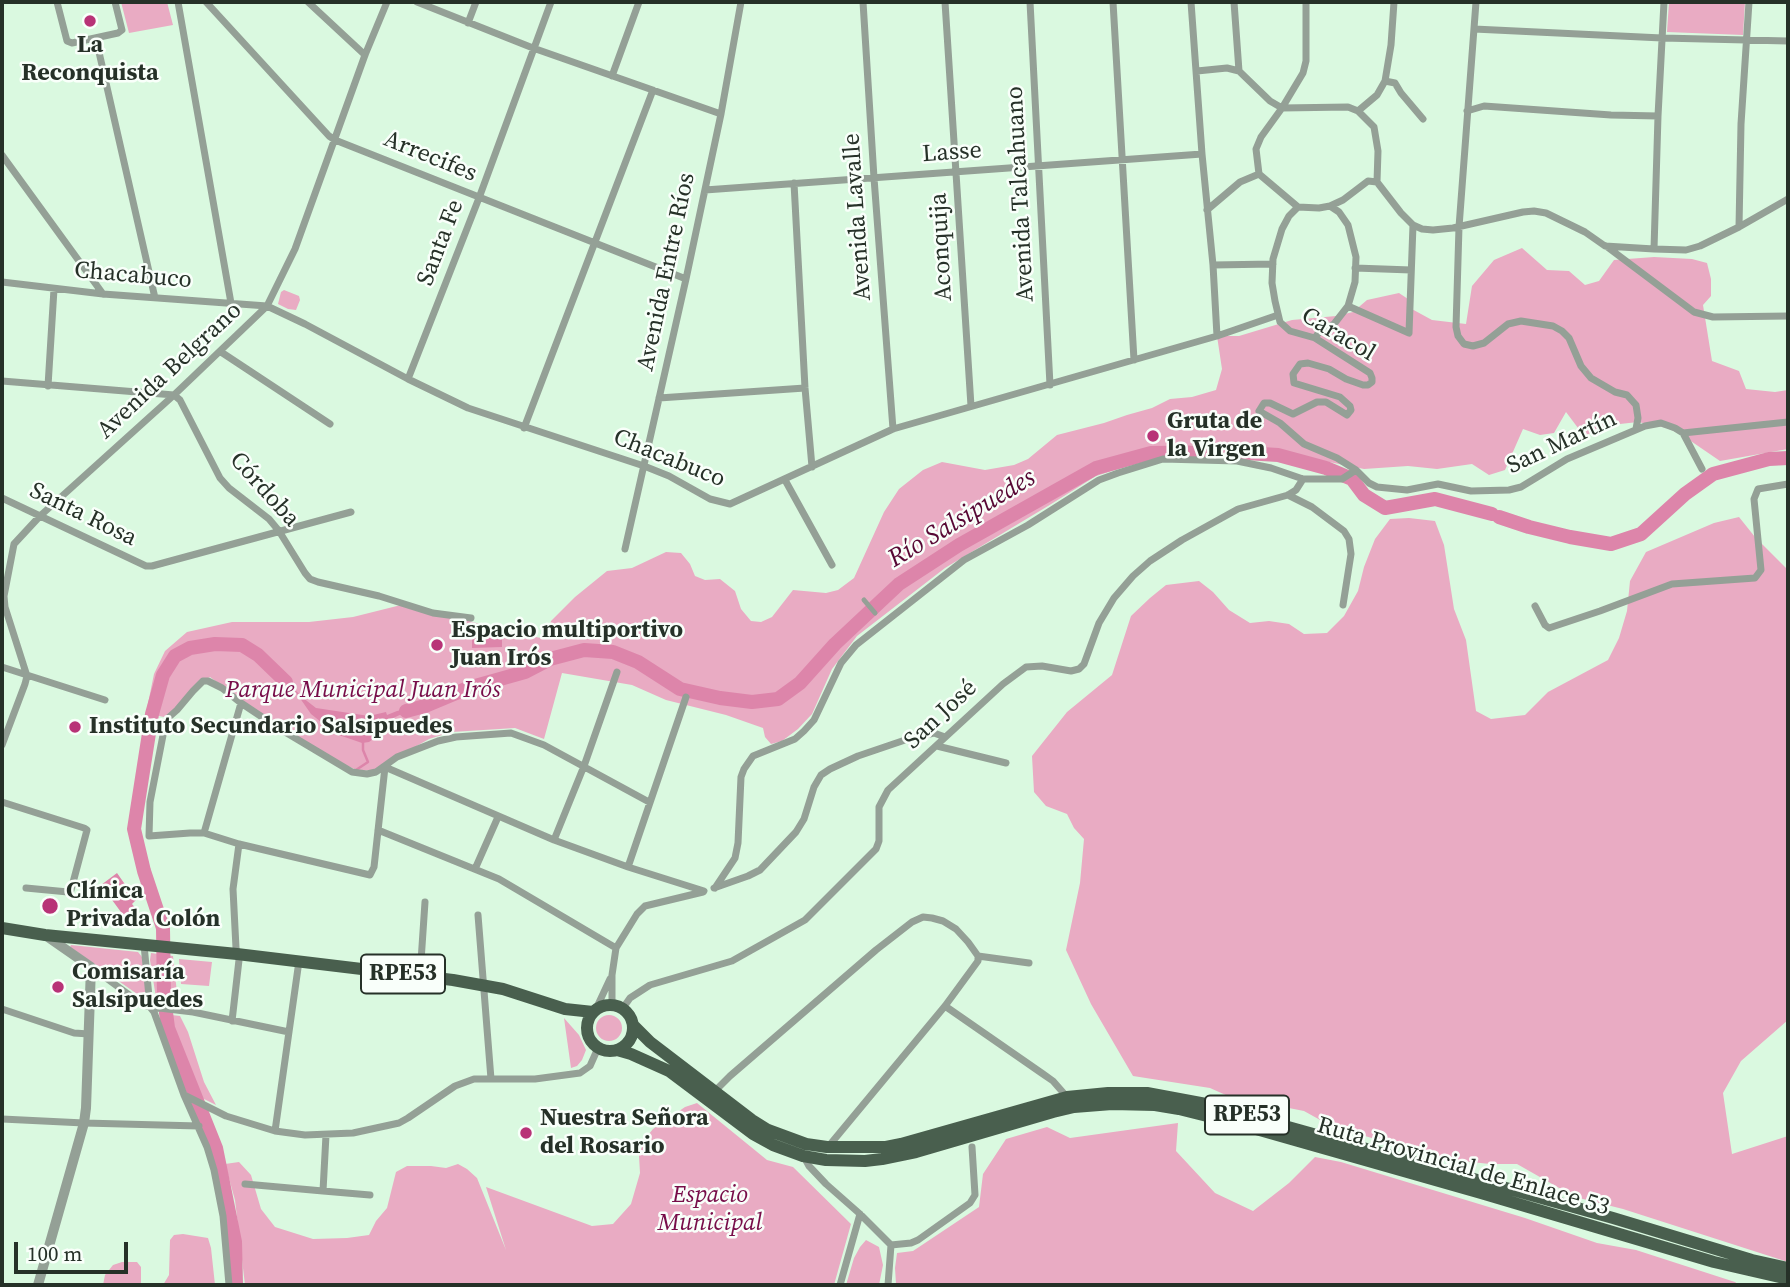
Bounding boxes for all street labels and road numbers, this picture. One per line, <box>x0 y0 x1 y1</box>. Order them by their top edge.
street label: Avenida Talcahuano <box>1001 85 1041 303</box>
street label: Arrecifes <box>379 125 481 189</box>
street label: Avenida Lavalle <box>838 132 878 302</box>
street label: Lasse <box>921 137 983 169</box>
street label: Avenida Entre Ríos <box>632 170 702 374</box>
street label: Aconquija <box>925 192 959 302</box>
street label: Santa Fe <box>412 196 470 290</box>
street label: Chacabuco <box>73 257 193 295</box>
street label: Avenida Belgrano <box>92 297 248 445</box>
street label: Caracol <box>1296 302 1380 368</box>
street label: San Martín <box>1502 405 1622 481</box>
street label: Chacabuco <box>609 424 729 494</box>
street label: Córdoba <box>223 447 305 533</box>
street label: Santa Rosa <box>25 477 141 553</box>
street label: San José <box>899 674 983 756</box>
road number: RPE53 <box>361 954 445 993</box>
road number: RPE53 <box>1205 1096 1289 1134</box>
street label: Ruta Provincial de Enlace 53 <box>1314 1111 1612 1223</box>

